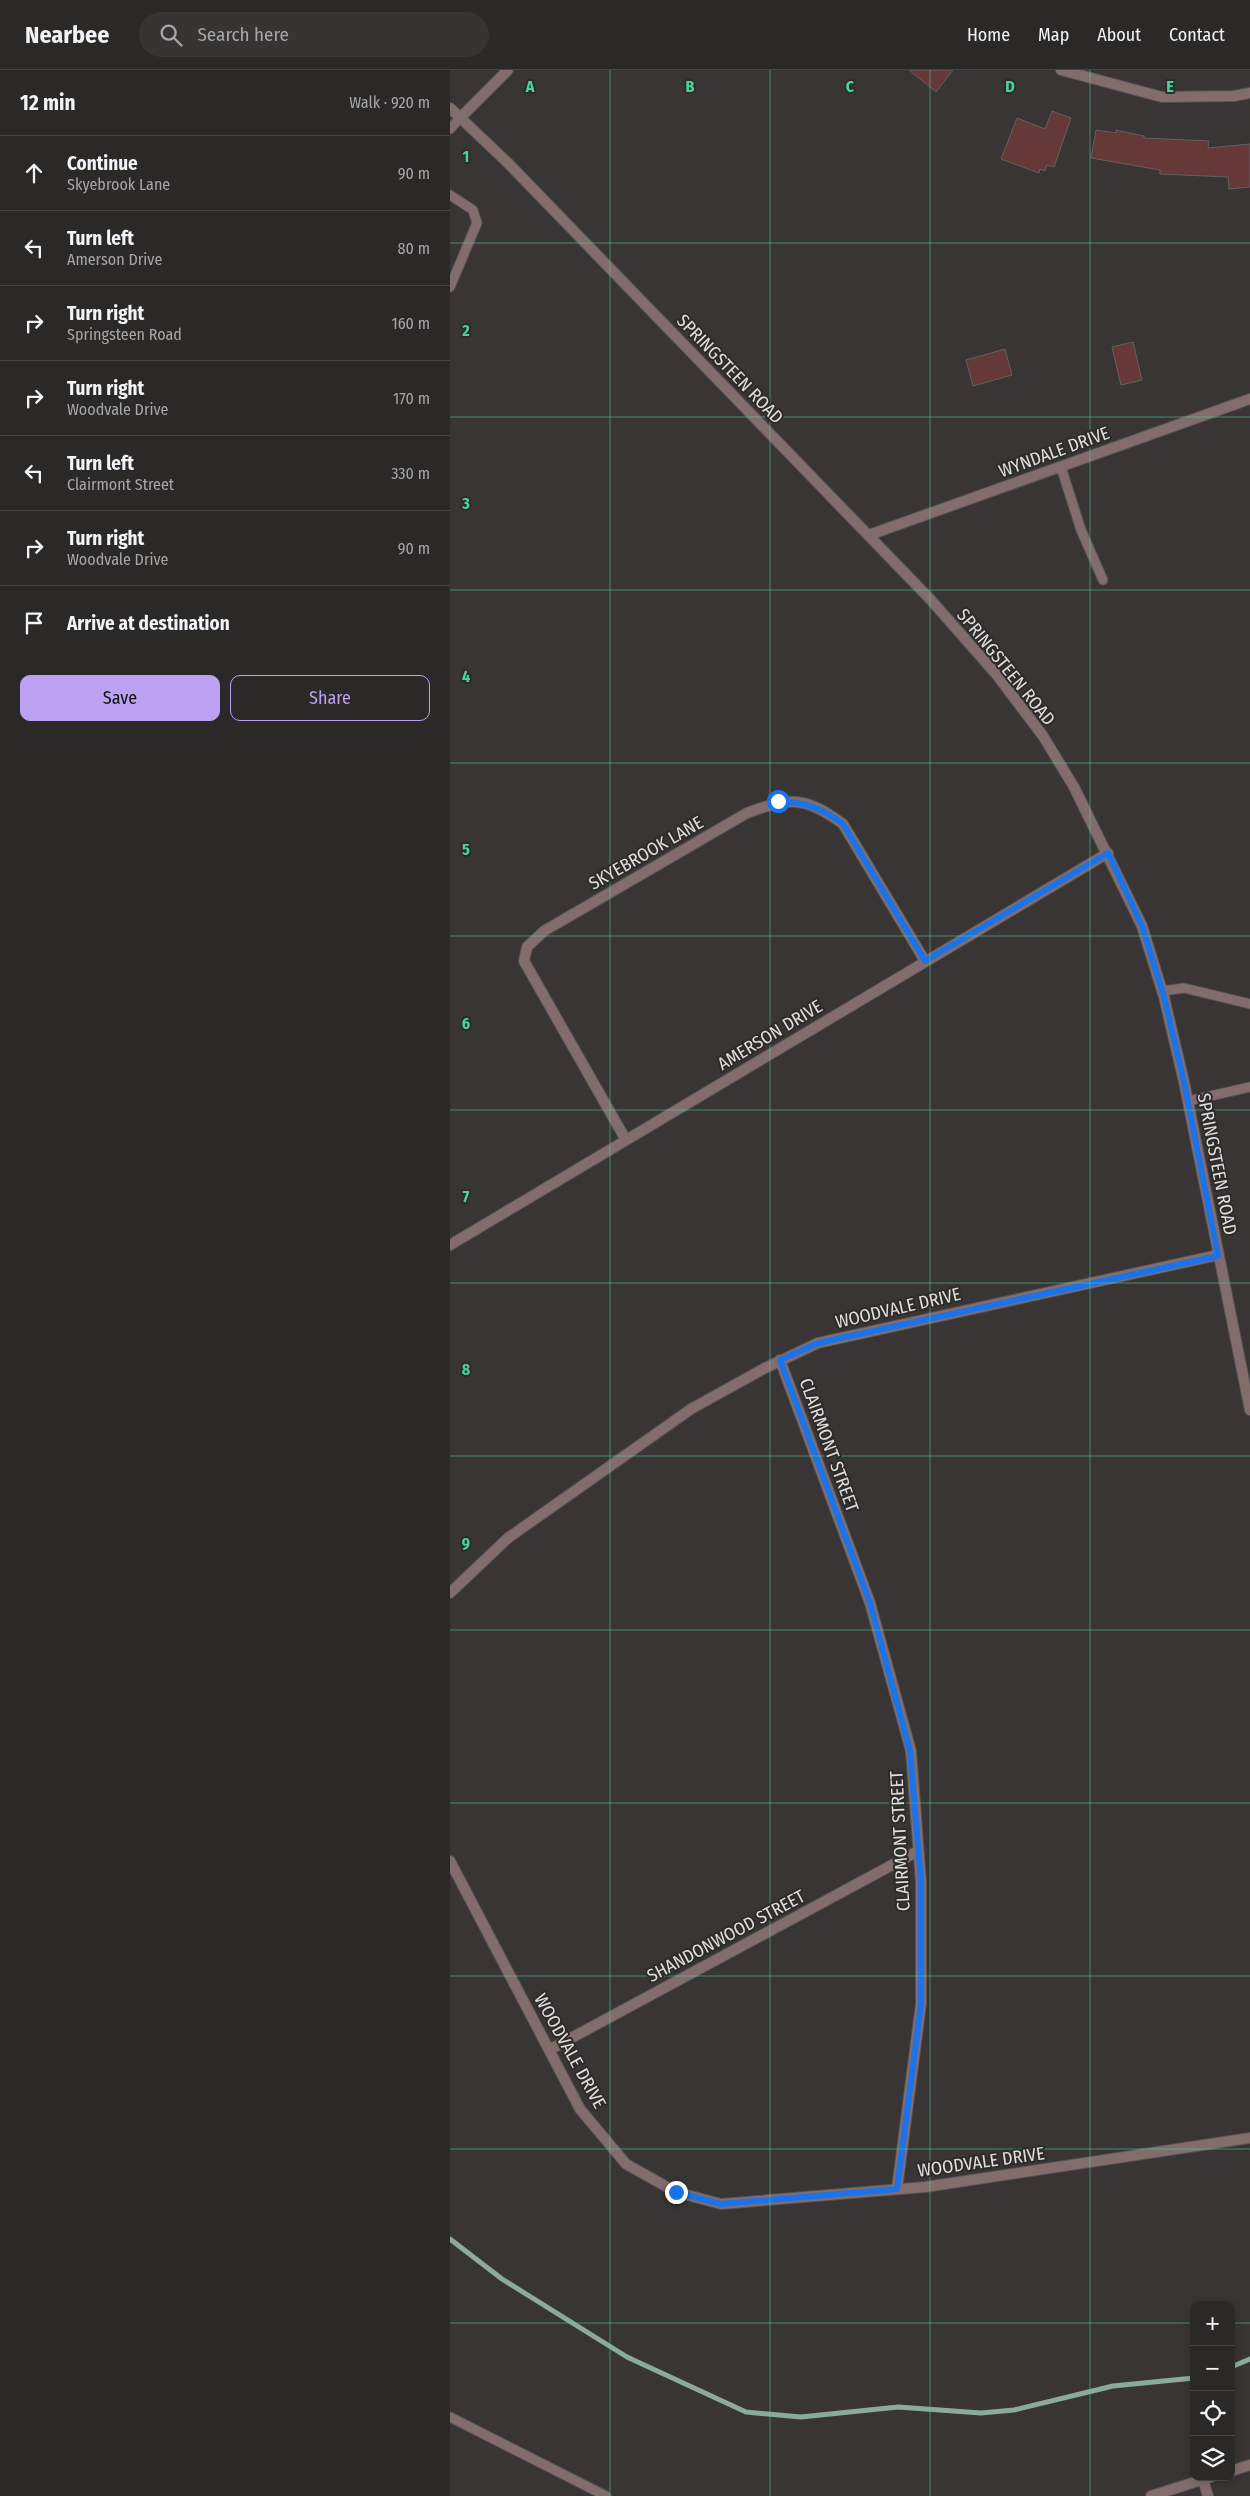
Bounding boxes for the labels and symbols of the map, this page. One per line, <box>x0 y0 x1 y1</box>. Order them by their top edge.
text: A <box>525 77 535 96</box>
text: B <box>686 77 695 96</box>
text: C <box>846 77 855 96</box>
text: D <box>1005 77 1015 96</box>
text: E <box>1166 77 1174 96</box>
text: 1 <box>463 147 469 166</box>
street label: SPRINGSTEEN ROAD <box>672 310 788 428</box>
text: 2 <box>461 321 470 340</box>
street label: WYNDALE DRIVE <box>996 422 1112 482</box>
text: 3 <box>461 494 470 513</box>
street label: SPRINGSTEEN ROAD <box>952 604 1060 730</box>
text: 4 <box>462 667 470 686</box>
route start <box>767 790 790 813</box>
street label: SKYEBROOK LANE <box>585 811 707 895</box>
text: 5 <box>462 840 470 859</box>
street label: AMERSON DRIVE <box>714 995 826 1075</box>
text: 6 <box>462 1014 470 1033</box>
street label: SPRINGSTEEN ROAD <box>1192 1091 1242 1237</box>
text: 7 <box>463 1187 470 1206</box>
street label: WOODVALE DRIVE <box>833 1283 963 1333</box>
text: 8 <box>462 1360 471 1379</box>
street label: CLAIRMONT STREET <box>795 1375 864 1515</box>
text: 9 <box>462 1534 470 1553</box>
street label: CLAIRMONT STREET <box>885 1770 915 1912</box>
street label: SHANDONWOOD STREET <box>643 1885 809 1987</box>
street label: WOODVALE DRIVE <box>529 1990 611 2112</box>
street label: WOODVALE DRIVE <box>916 2142 1046 2182</box>
route end <box>665 2181 688 2204</box>

